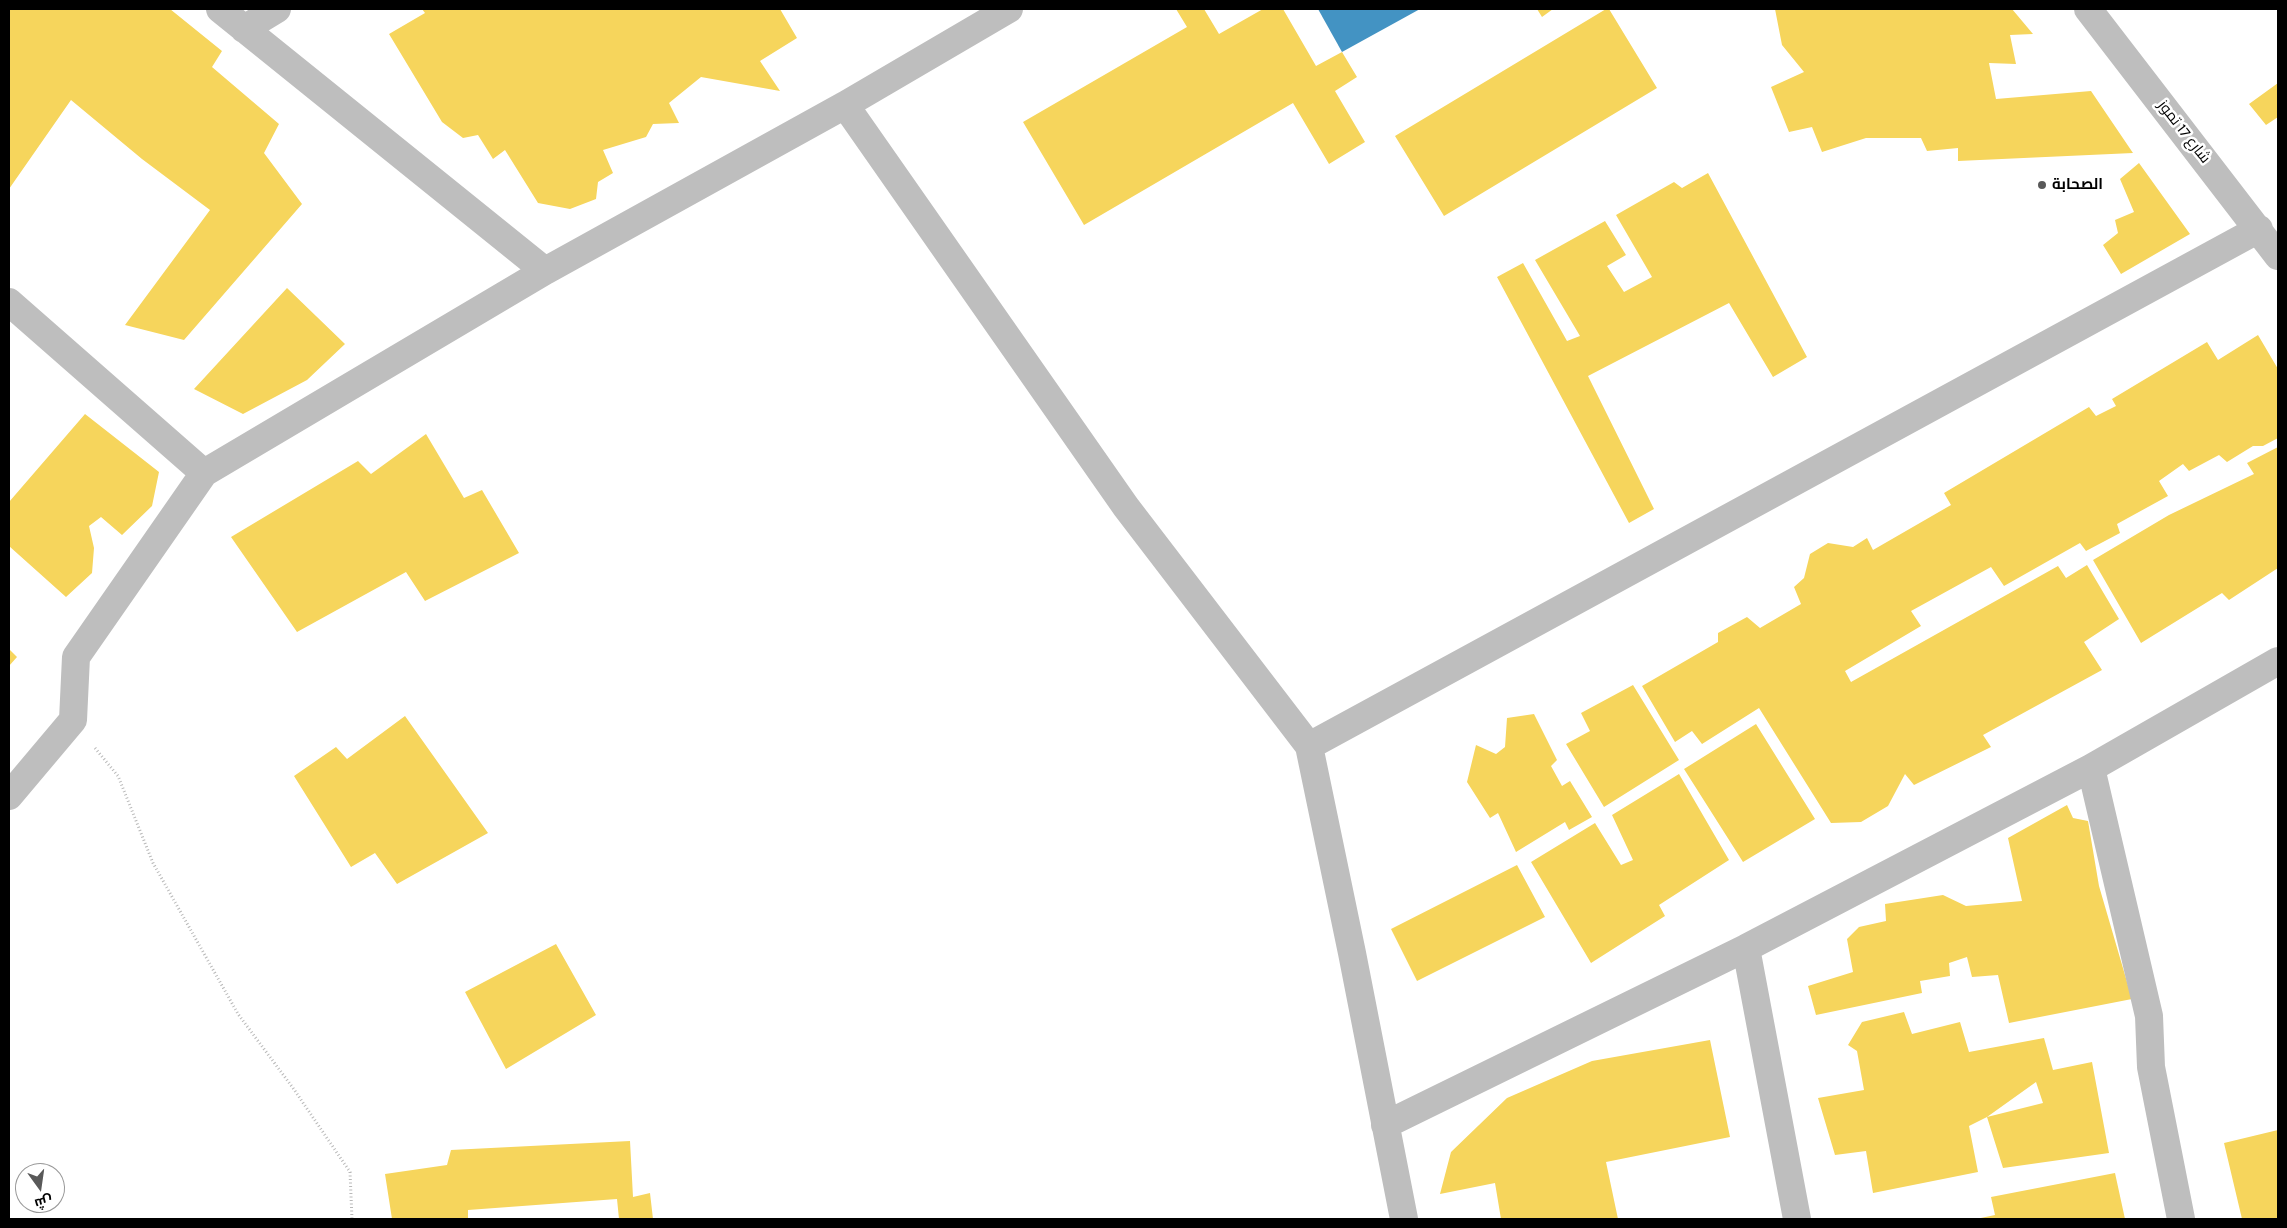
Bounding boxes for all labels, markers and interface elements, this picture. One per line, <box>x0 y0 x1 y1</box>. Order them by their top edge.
street label: شارع 17 تموز <box>2154 97 2214 167</box>
place label: الصحابة <box>2052 176 2103 194</box>
marker: الصحابة <box>2036 179 2048 191</box>
north arrow <box>15 1163 65 1213</box>
text: ش <box>33 1192 54 1212</box>

